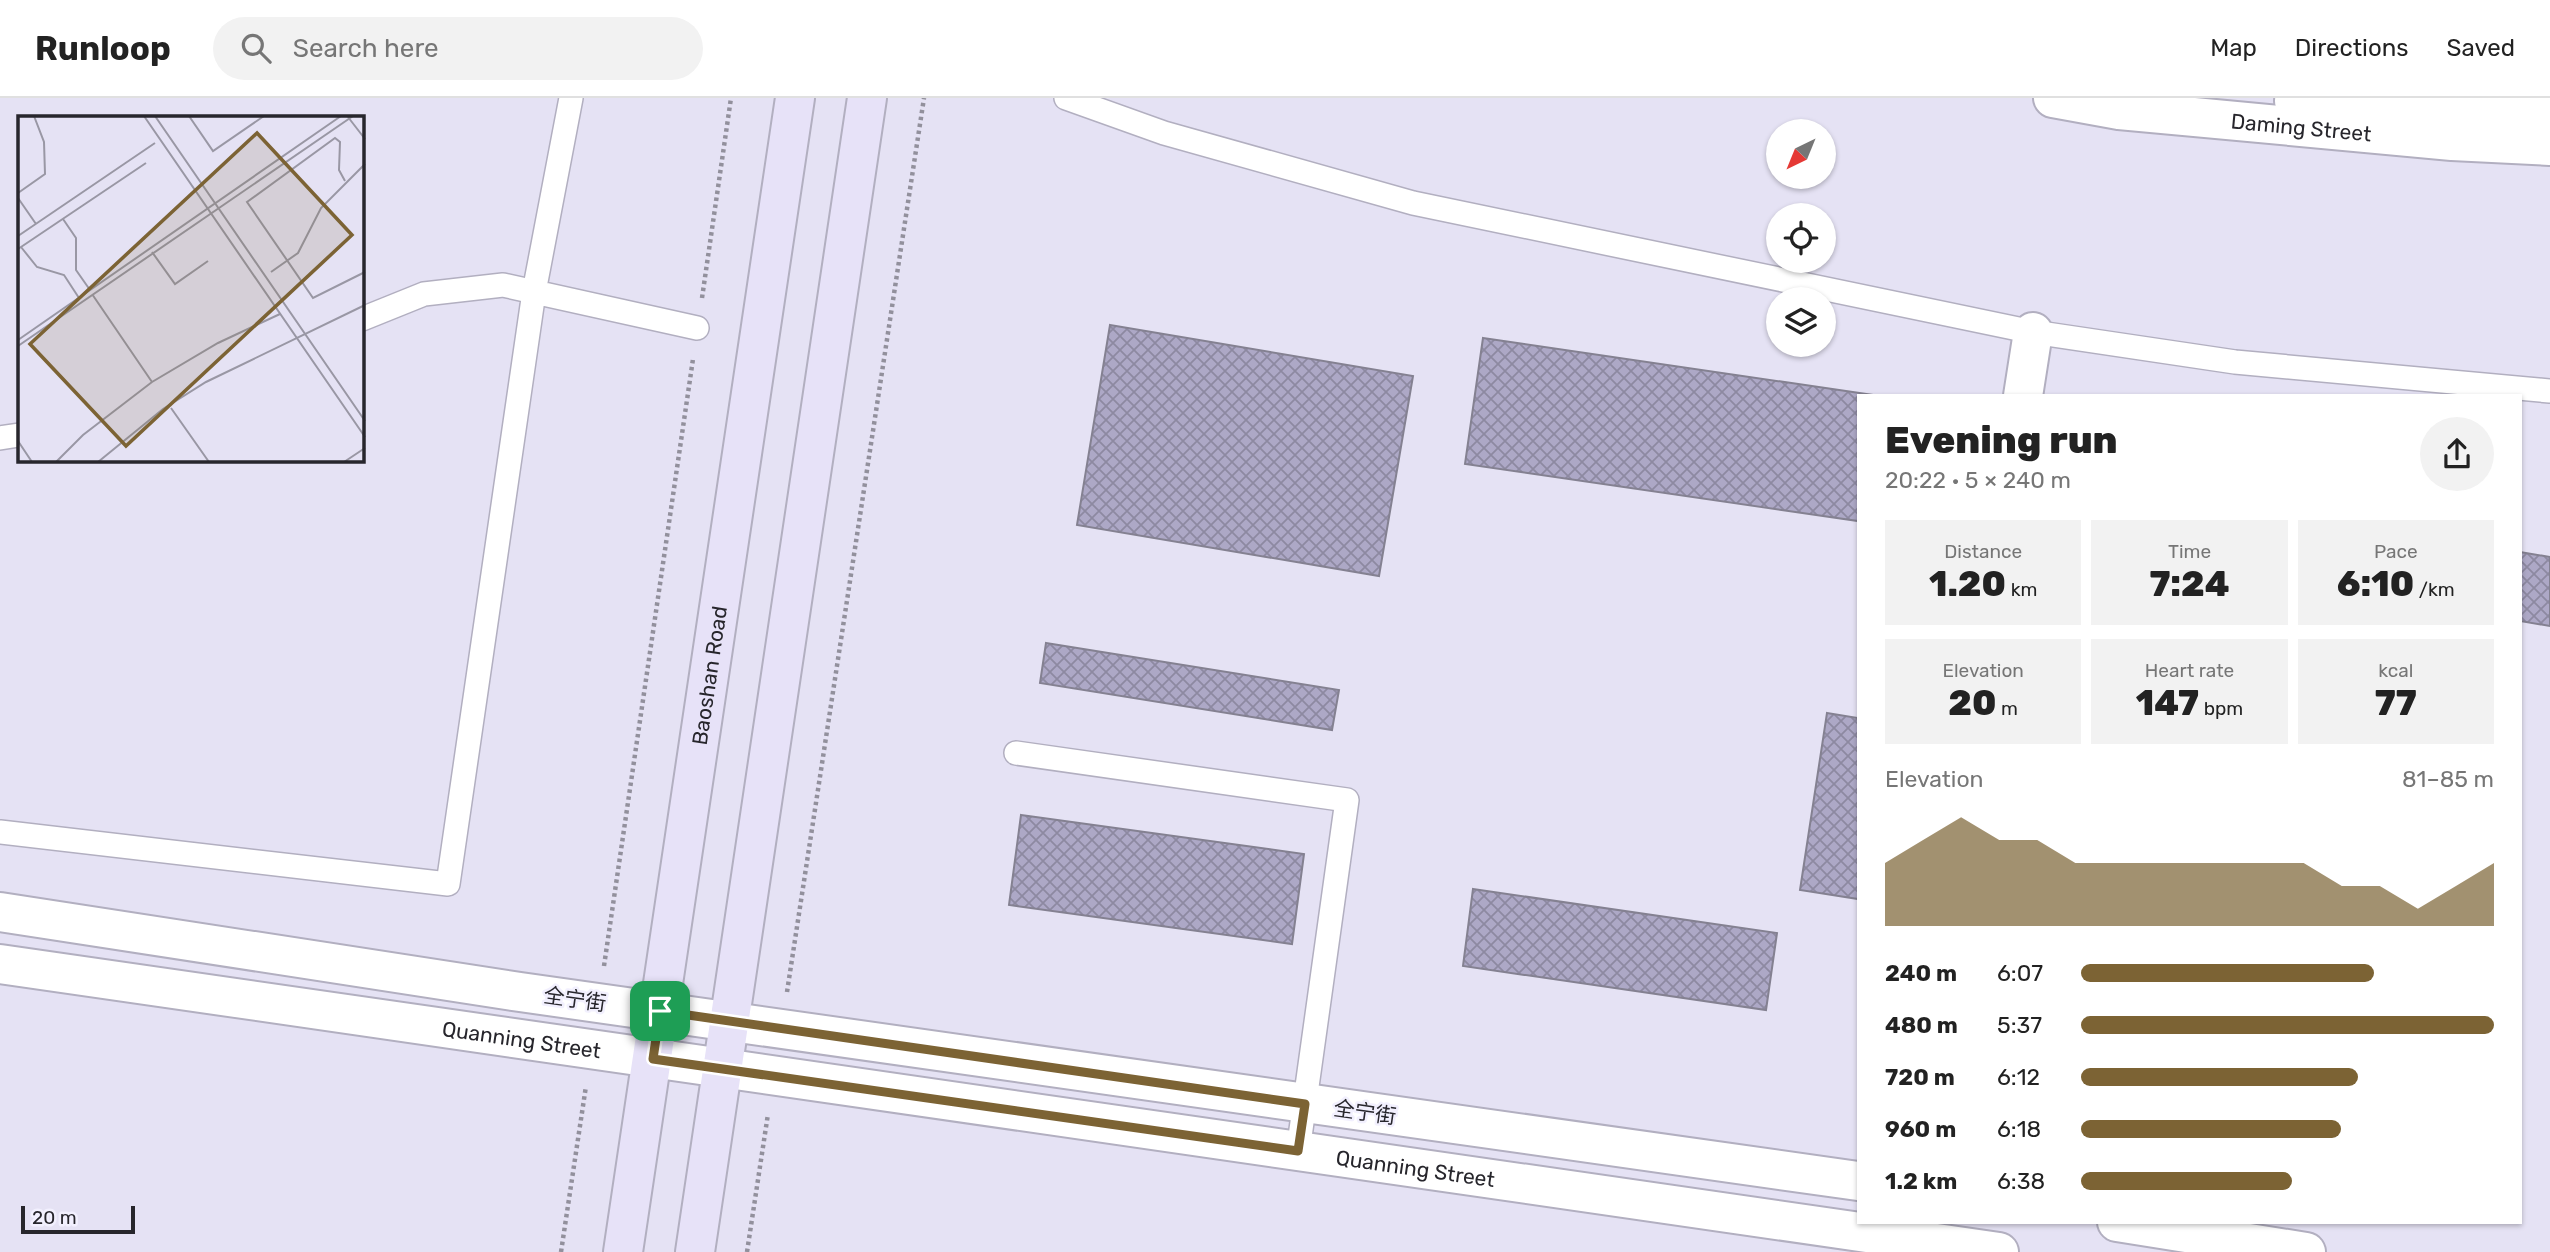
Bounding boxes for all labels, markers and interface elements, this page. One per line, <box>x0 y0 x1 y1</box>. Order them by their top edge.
search box <box>213 17 703 80</box>
text: Runloop <box>35 29 171 68</box>
icon: search <box>237 29 275 67</box>
text: Search here <box>293 33 439 64</box>
text: Map <box>2210 34 2257 62</box>
text: Directions <box>2295 34 2408 62</box>
text: Saved <box>2446 34 2515 62</box>
street label: Daming Street <box>2230 108 2373 146</box>
inset map <box>18 116 364 462</box>
north arrow <box>1766 119 1836 189</box>
map controls <box>1766 119 1836 357</box>
button: locate <box>1766 203 1836 273</box>
button: layers <box>1766 287 1836 357</box>
text: Evening run <box>1885 417 2118 463</box>
button: share <box>2420 417 2494 491</box>
text: 20:22 · 5 × 240 m <box>1885 466 2071 494</box>
text: Distance <box>1944 540 2022 563</box>
text: Time <box>2168 540 2211 563</box>
text: Pace <box>2374 540 2418 563</box>
text: 1.20 <box>1929 563 2006 605</box>
text: 7:24 <box>2149 563 2230 605</box>
text: 6:10 <box>2337 563 2414 605</box>
text: km <box>2006 578 2037 601</box>
text: /km <box>2414 578 2455 601</box>
street label: Baoshan Road <box>686 604 732 747</box>
text: Elevation <box>1942 659 2024 682</box>
text: Heart rate <box>2145 659 2234 682</box>
text: kcal <box>2378 659 2413 682</box>
text: 20 <box>1948 682 1996 724</box>
text: 147 <box>2136 682 2199 724</box>
text: 77 <box>2375 682 2417 724</box>
text: m <box>1996 697 2018 720</box>
text: bpm <box>2199 697 2243 720</box>
text: Elevation <box>1885 765 1984 793</box>
text: 81–85 m <box>2402 765 2494 793</box>
text: 240 m <box>1885 959 1957 987</box>
text: 6:07 <box>1997 959 2043 987</box>
pin <box>630 981 690 1041</box>
street label: 全宁街 <box>542 982 608 1016</box>
icon: arrive <box>641 992 679 1030</box>
text: 480 m <box>1885 1011 1958 1039</box>
text: 5:37 <box>1997 1011 2042 1039</box>
street label: Quanning Street <box>441 1015 603 1063</box>
text: 720 m <box>1885 1063 1955 1091</box>
text: 6:12 <box>1997 1063 2040 1091</box>
street label: 全宁街 <box>1332 1095 1398 1129</box>
text: 960 m <box>1885 1115 1956 1143</box>
text: 6:18 <box>1997 1115 2041 1143</box>
street label: Quanning Street <box>1334 1144 1496 1192</box>
text: 1.2 km <box>1885 1167 1957 1195</box>
text: 6:38 <box>1997 1167 2045 1195</box>
scale bar <box>21 1203 135 1235</box>
text: 20 m <box>32 1206 77 1229</box>

